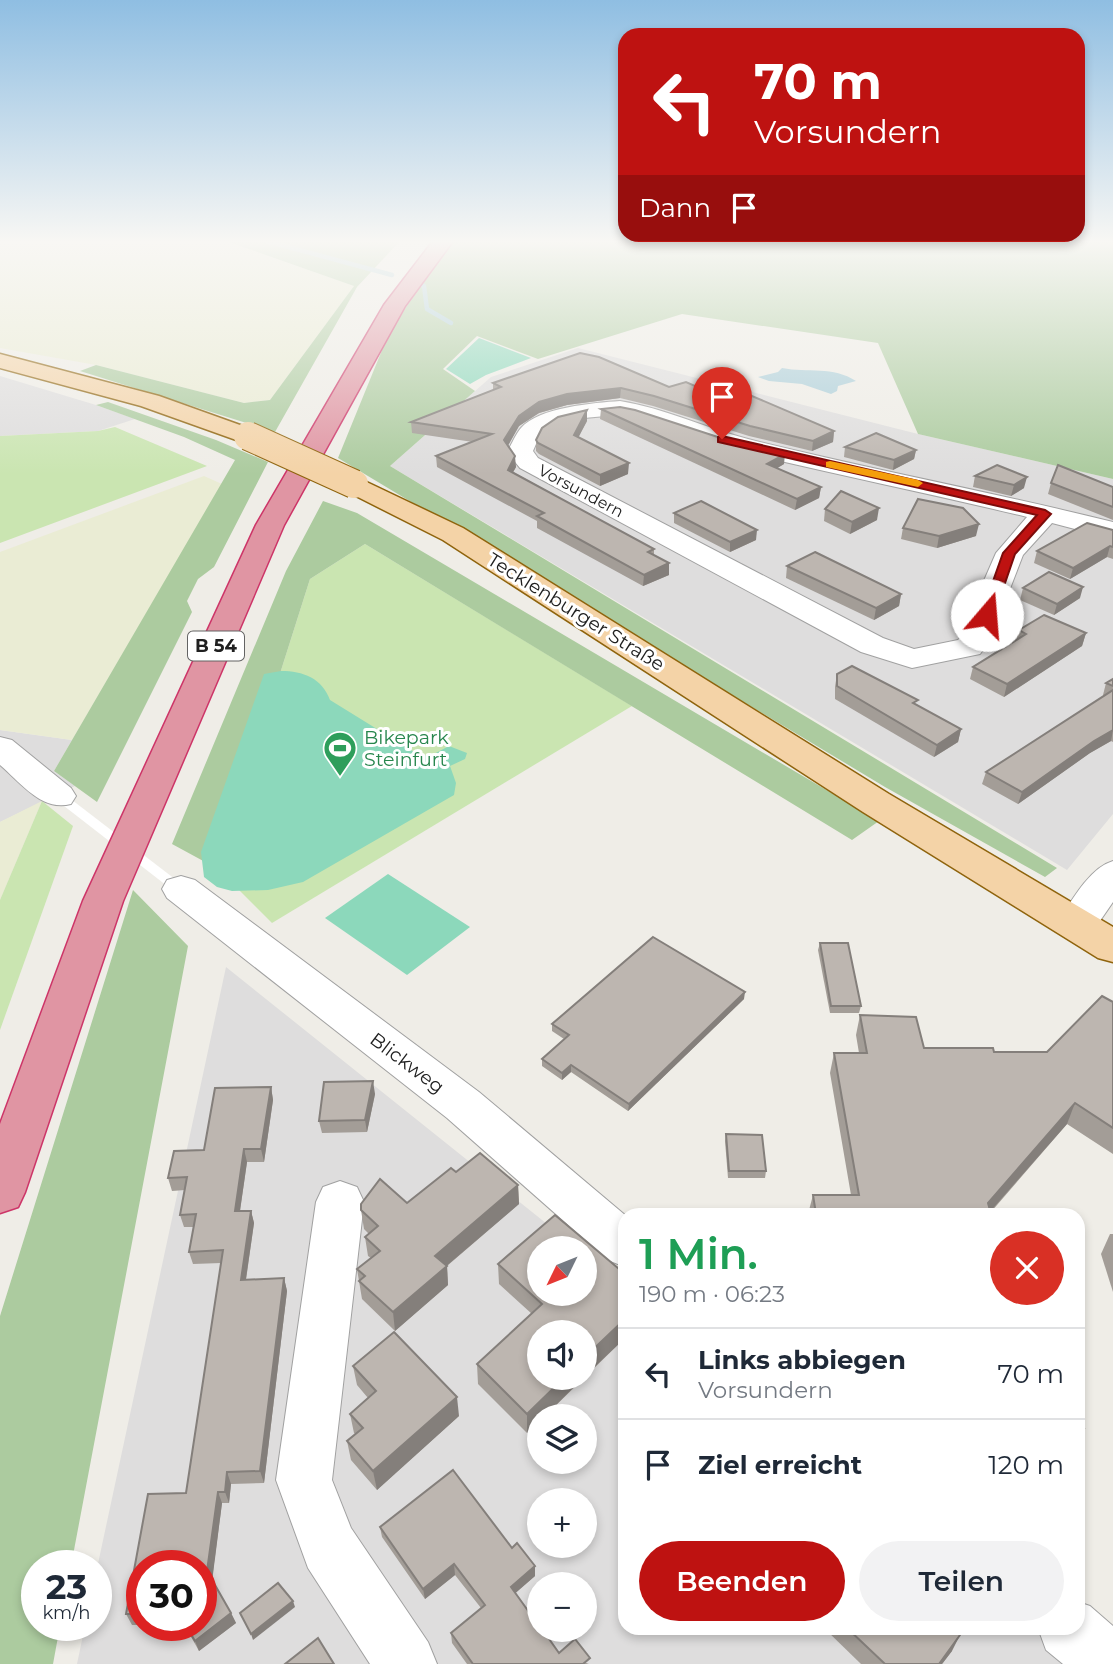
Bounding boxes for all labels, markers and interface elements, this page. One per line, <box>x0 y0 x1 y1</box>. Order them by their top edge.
text: 70 m <box>754 52 882 111</box>
icon: left <box>639 56 730 147</box>
text: Vorsundern <box>754 112 941 151</box>
icon: arrive <box>725 189 763 227</box>
text: Dann <box>639 192 711 224</box>
pin <box>692 367 752 439</box>
icon: arrive <box>703 378 741 416</box>
street label: Vorsundern <box>535 461 627 521</box>
street label: Tecklenburger Straße <box>483 548 669 676</box>
position arrow <box>950 578 1024 652</box>
road number: B 54 <box>188 632 244 660</box>
place label: Bikepark Steinfurt <box>364 726 449 771</box>
sports icon: Bikepark Steinfurt <box>321 729 359 778</box>
street label: Blickweg <box>365 1028 449 1098</box>
text: 1 Min. <box>639 1228 758 1280</box>
button: close <box>990 1231 1064 1305</box>
north arrow <box>527 1236 597 1306</box>
map controls <box>527 1236 597 1642</box>
text: 190 m · 06:23 <box>639 1280 785 1308</box>
button: sound <box>527 1320 597 1390</box>
text: Links abbiegen <box>698 1344 906 1376</box>
icon: left <box>639 1355 677 1393</box>
text: 70 m <box>998 1358 1064 1390</box>
text: Vorsundern <box>698 1376 833 1404</box>
button: layers <box>527 1404 597 1474</box>
icon: arrive <box>639 1446 677 1484</box>
text: Ziel erreicht <box>698 1449 862 1481</box>
text: 120 m <box>988 1449 1064 1481</box>
button: + <box>527 1488 597 1558</box>
button: Beenden <box>639 1541 845 1621</box>
button: Teilen <box>859 1541 1064 1621</box>
speed limit sign: 30 <box>126 1550 217 1641</box>
text: 23 <box>46 1565 87 1608</box>
button: − <box>527 1572 597 1642</box>
text: km/h <box>42 1602 91 1624</box>

